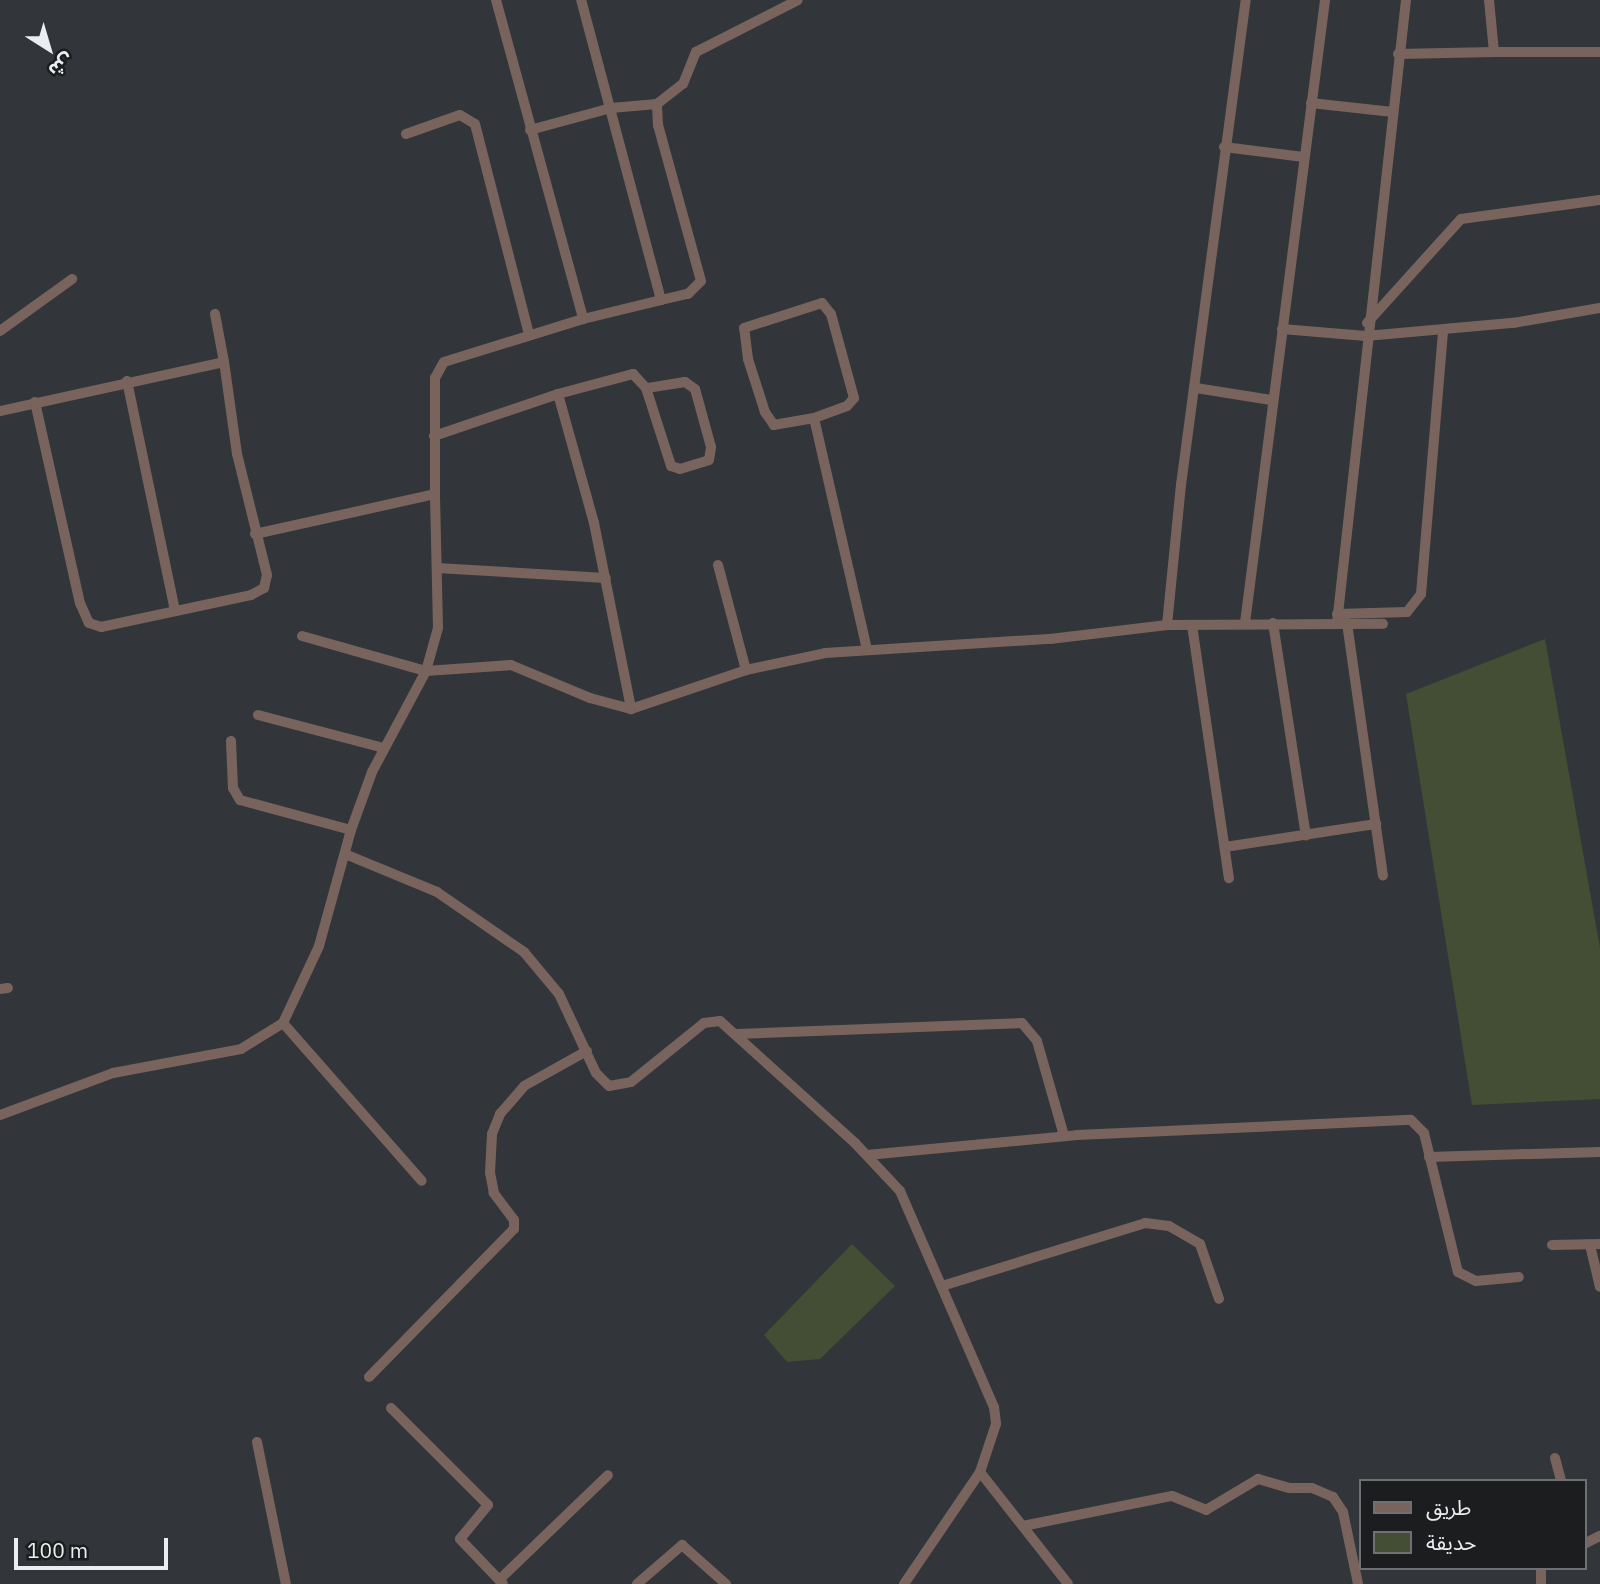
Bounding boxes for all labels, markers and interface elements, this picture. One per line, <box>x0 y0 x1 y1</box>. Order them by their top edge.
north arrow <box>14 14 84 84</box>
text: ش <box>44 48 79 83</box>
legend <box>1358 1479 1586 1570</box>
text: طريق <box>1426 1493 1471 1521</box>
scale bar <box>18 1524 172 1568</box>
text: حديقة <box>1426 1528 1476 1556</box>
text: 100 m <box>27 1536 88 1564</box>

